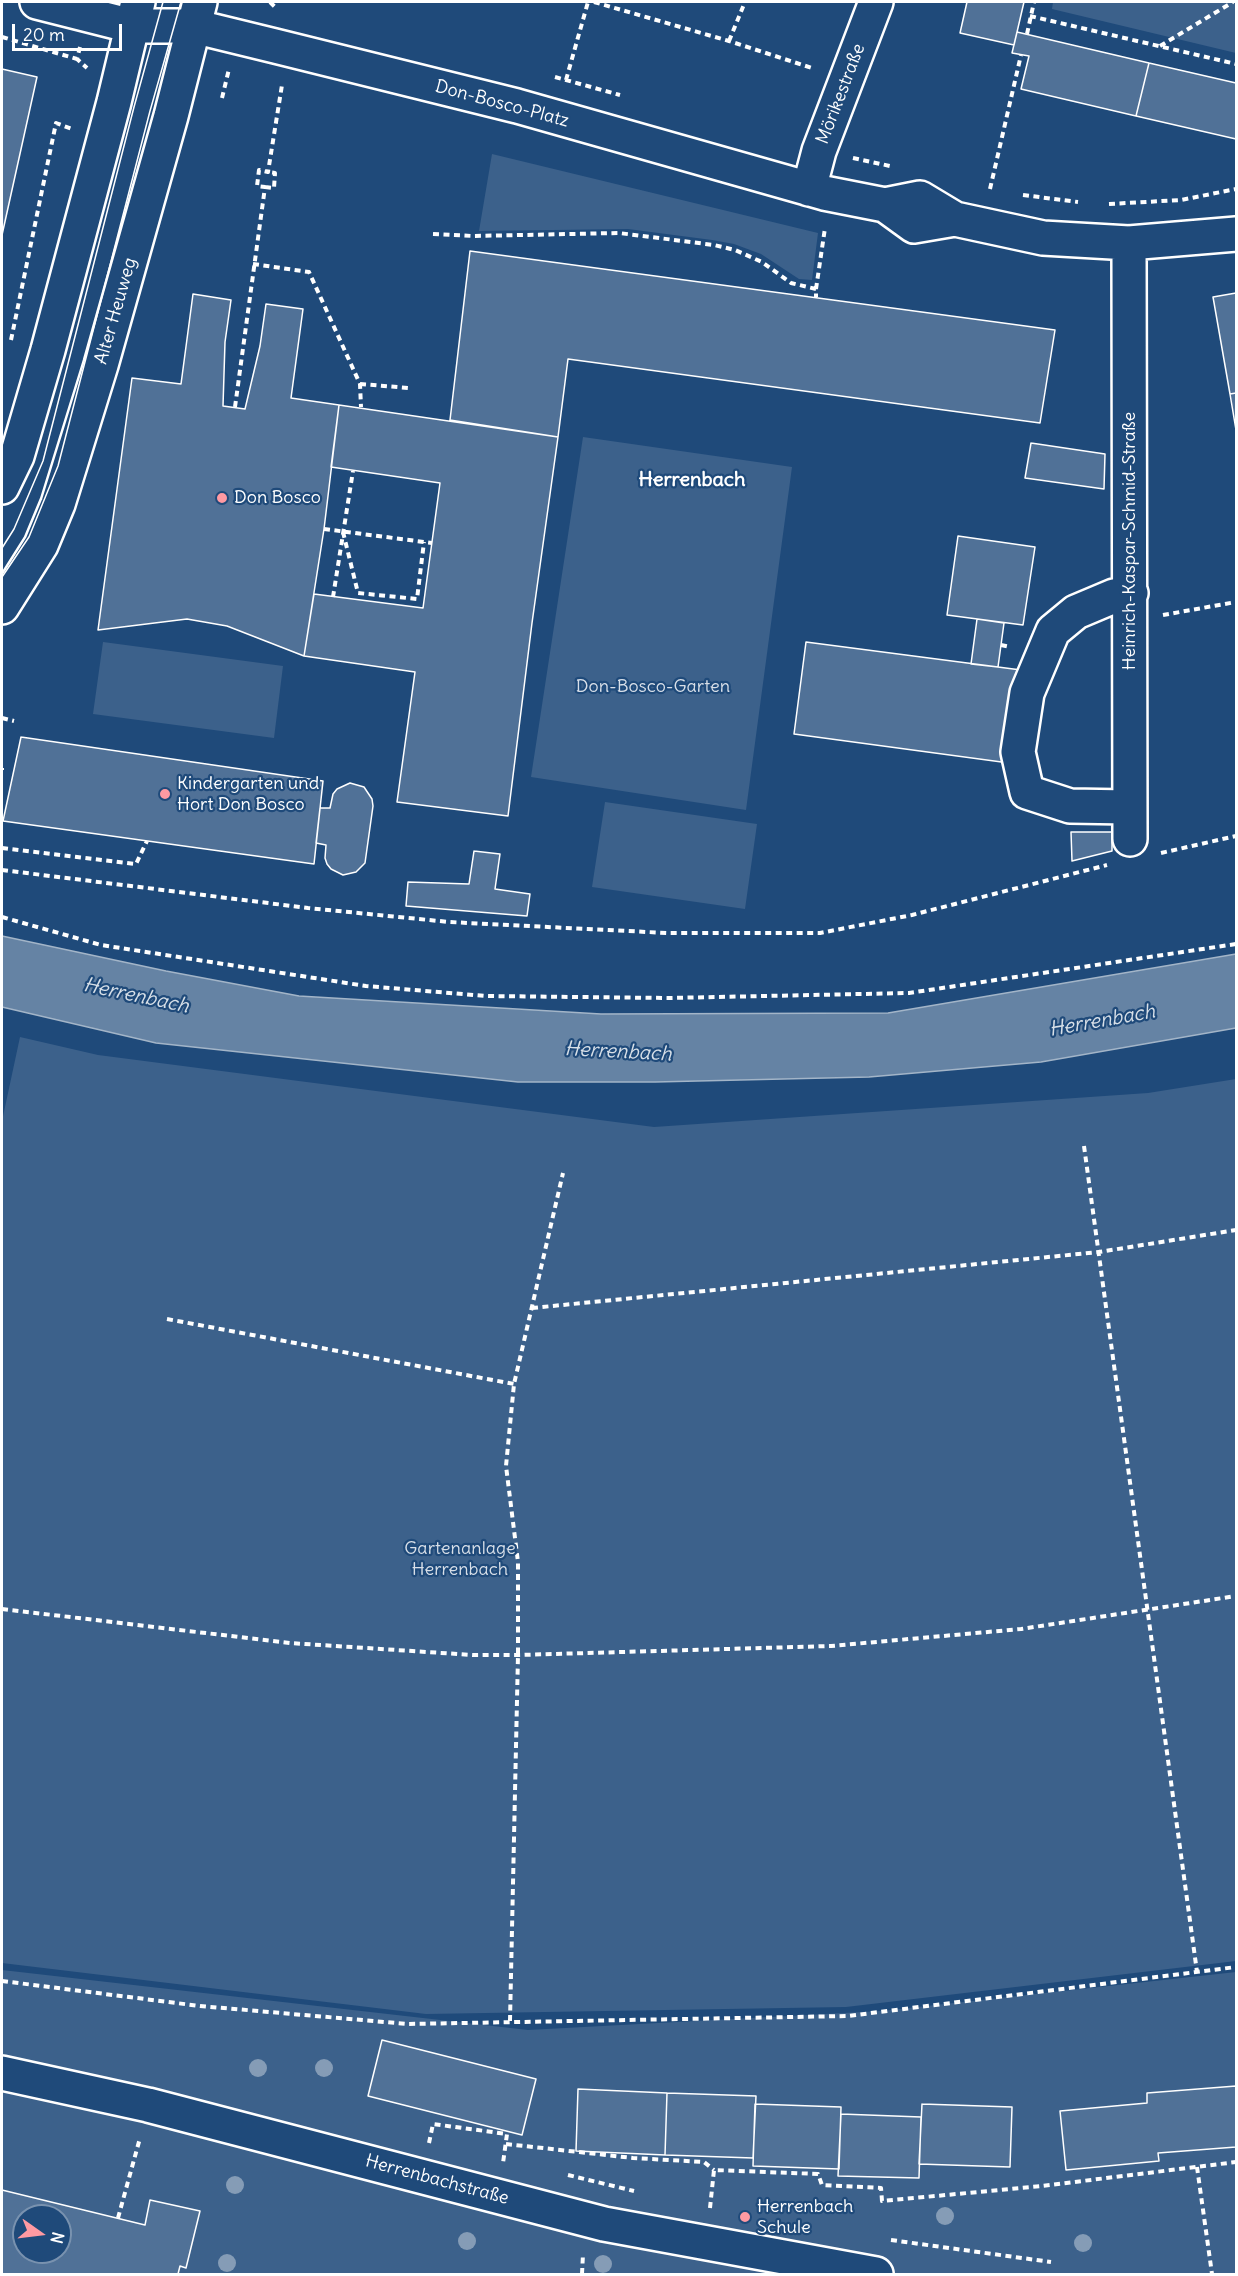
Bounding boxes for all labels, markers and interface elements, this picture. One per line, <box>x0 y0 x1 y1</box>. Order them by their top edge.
scale bar <box>15 12 124 50</box>
text: 20 m <box>23 23 65 46</box>
street label: Mörikestraße <box>812 41 870 147</box>
street label: Don-Bosco-Platz <box>433 76 571 132</box>
street label: Alter Heuweg <box>91 255 141 367</box>
street label: Heinrich-Kaspar-Schmid-Straße <box>1119 412 1141 670</box>
district label: Herrenbach <box>638 468 746 492</box>
place label: Don Bosco <box>234 487 321 509</box>
marker: Don Bosco <box>215 491 229 505</box>
park label: Don-Bosco-Garten <box>576 676 730 698</box>
place label: Kindergarten und Hort Don Bosco <box>177 773 319 816</box>
marker: Kindergarten und Hort Don Bosco <box>158 787 172 801</box>
water label: Herrenbach <box>81 973 191 1019</box>
water label: Herrenbach <box>1047 1000 1157 1042</box>
water label: Herrenbach <box>564 1037 672 1067</box>
park label: Gartenanlage Herrenbach <box>404 1538 516 1580</box>
street label: Herrenbachstraße <box>363 2150 511 2210</box>
place label: Herrenbach Schule <box>757 2196 853 2238</box>
north arrow <box>12 2204 72 2264</box>
marker: Herrenbach Schule <box>738 2210 752 2224</box>
text: N <box>46 2230 69 2246</box>

